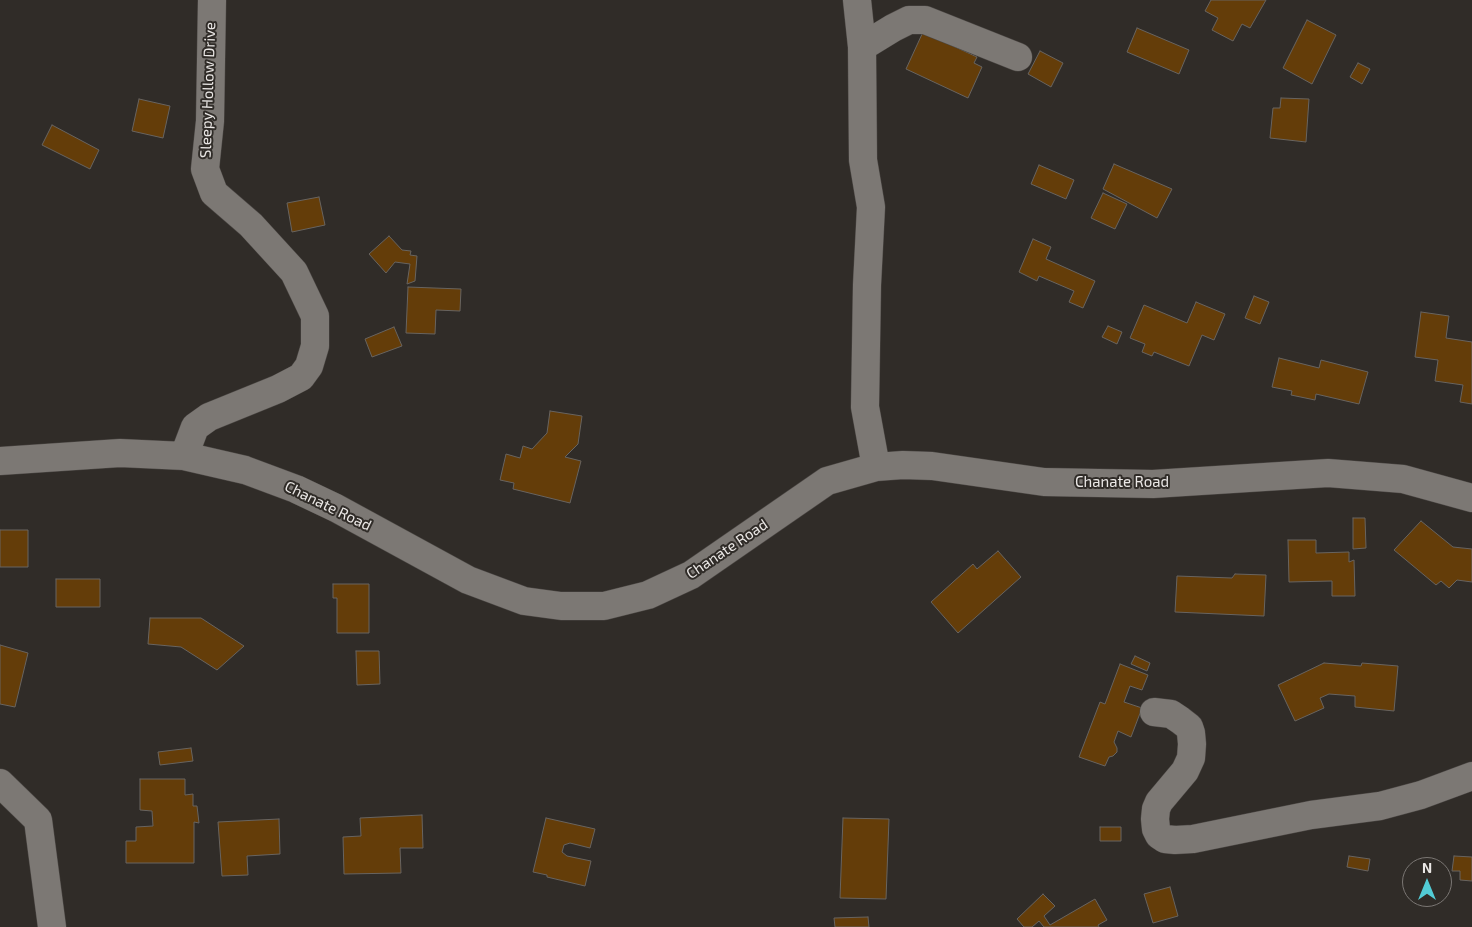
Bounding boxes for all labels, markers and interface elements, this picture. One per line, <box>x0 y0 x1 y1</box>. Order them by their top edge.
street label: Sleepy Hollow Drive <box>197 22 219 158</box>
street label: Chanate Road <box>1075 473 1169 491</box>
street label: Chanate Road <box>282 477 374 535</box>
street label: Chanate Road <box>683 515 771 583</box>
north arrow <box>1402 857 1452 907</box>
text: N <box>1422 859 1432 876</box>

